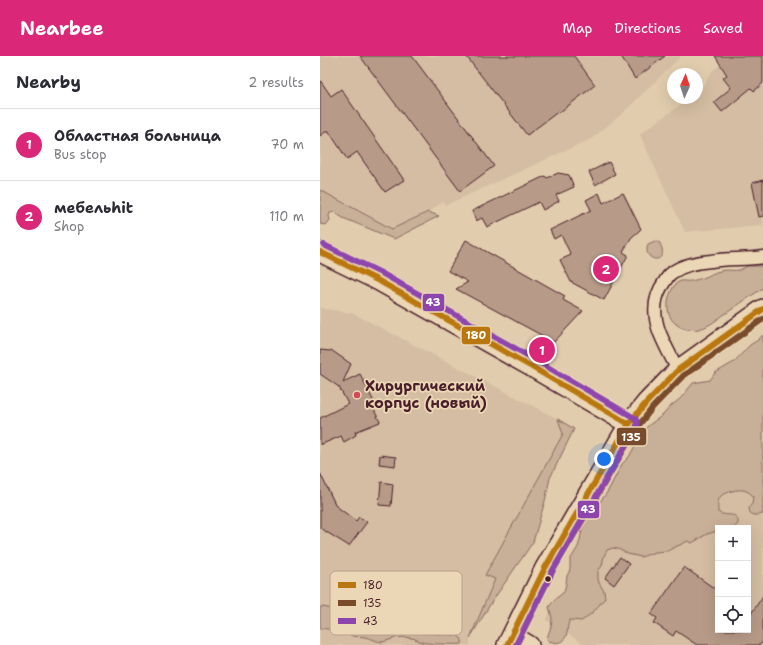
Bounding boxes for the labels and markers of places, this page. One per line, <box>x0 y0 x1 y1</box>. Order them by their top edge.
pin: 2 <box>593 254 619 284</box>
pin: 1 <box>529 335 555 365</box>
place label: Хирургический корпус (новый) <box>365 376 487 413</box>
marker: Хирургический корпус (новый) <box>352 390 362 400</box>
unlabelled marker <box>543 574 553 584</box>

